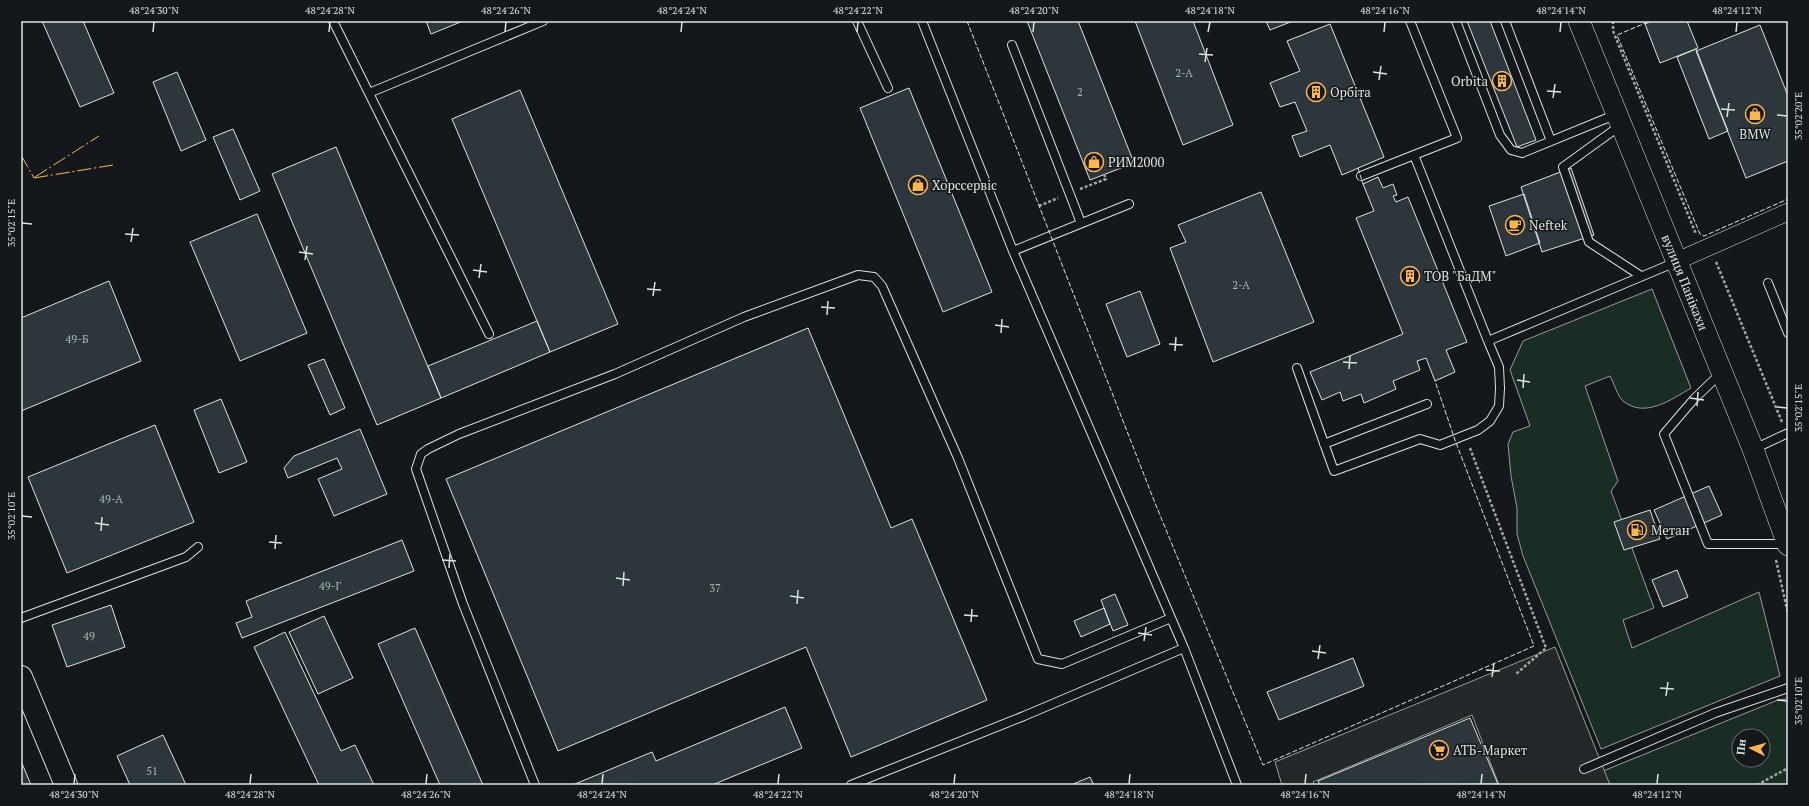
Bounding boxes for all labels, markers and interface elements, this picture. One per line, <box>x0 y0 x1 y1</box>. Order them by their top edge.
text: 48°24'30"N <box>129 4 179 17</box>
text: 48°24'28"N <box>305 4 355 17</box>
text: 48°24'26"N <box>481 4 531 17</box>
text: 48°24'24"N <box>657 4 707 17</box>
text: 48°24'22"N <box>833 4 883 17</box>
text: 48°24'20"N <box>1009 4 1059 17</box>
text: 48°24'18"N <box>1185 4 1235 17</box>
text: 48°24'16"N <box>1360 4 1410 17</box>
text: 48°24'14"N <box>1536 4 1586 17</box>
text: 48°24'12"N <box>1712 4 1762 17</box>
house number: 2-А <box>1175 66 1193 80</box>
building icon: Orbita <box>1491 70 1513 92</box>
place label: Orbita <box>1451 72 1488 90</box>
building icon: Орбіта <box>1305 81 1327 103</box>
place label: Орбіта <box>1330 83 1371 101</box>
house number: 2 <box>1077 85 1083 99</box>
text: 35°02'20"E <box>1792 92 1805 140</box>
shop icon: BMW <box>1744 103 1766 125</box>
place label: BMW <box>1739 125 1772 143</box>
shop icon: РИМ2000 <box>1083 151 1105 173</box>
place label: РИМ2000 <box>1108 153 1164 171</box>
shop icon: Хорссервіс <box>907 174 929 196</box>
place label: Хорссервіс <box>932 176 997 194</box>
text: 35°02'15"E <box>5 199 18 247</box>
cafe icon: Neftek <box>1504 214 1526 236</box>
place label: Neftek <box>1529 216 1568 234</box>
street label: вулиця Панікахи <box>1658 231 1713 333</box>
building icon: ТОВ "БаДМ" <box>1399 265 1421 287</box>
place label: ТОВ "БаДМ" <box>1424 267 1496 285</box>
house number: 2-А <box>1232 278 1250 292</box>
house number: 49-Б <box>65 332 89 346</box>
text: 35°02'15"E <box>1792 384 1805 432</box>
text: 35°02'10"E <box>5 492 18 540</box>
house number: 49-А <box>99 492 123 506</box>
fuel station icon: Метан <box>1626 519 1648 541</box>
place label: Метан <box>1651 521 1690 539</box>
house number: 49-Г <box>319 579 341 593</box>
house number: 37 <box>709 581 721 595</box>
house number: 49 <box>83 629 95 643</box>
text: 35°02'10"E <box>1792 677 1805 725</box>
north arrow <box>1731 728 1771 768</box>
text: Пн <box>1733 738 1749 755</box>
supermarket icon: АТБ-Маркет <box>1428 739 1450 761</box>
place label: АТБ-Маркет <box>1453 741 1528 759</box>
house number: 51 <box>146 764 158 778</box>
text: 48°24'30"N <box>49 788 99 801</box>
text: 48°24'28"N <box>225 788 275 801</box>
text: 48°24'26"N <box>401 788 451 801</box>
text: 48°24'24"N <box>577 788 627 801</box>
text: 48°24'22"N <box>753 788 803 801</box>
text: 48°24'20"N <box>929 788 979 801</box>
text: 48°24'18"N <box>1104 788 1154 801</box>
text: 48°24'16"N <box>1280 788 1330 801</box>
text: 48°24'14"N <box>1456 788 1506 801</box>
text: 48°24'12"N <box>1632 788 1682 801</box>

